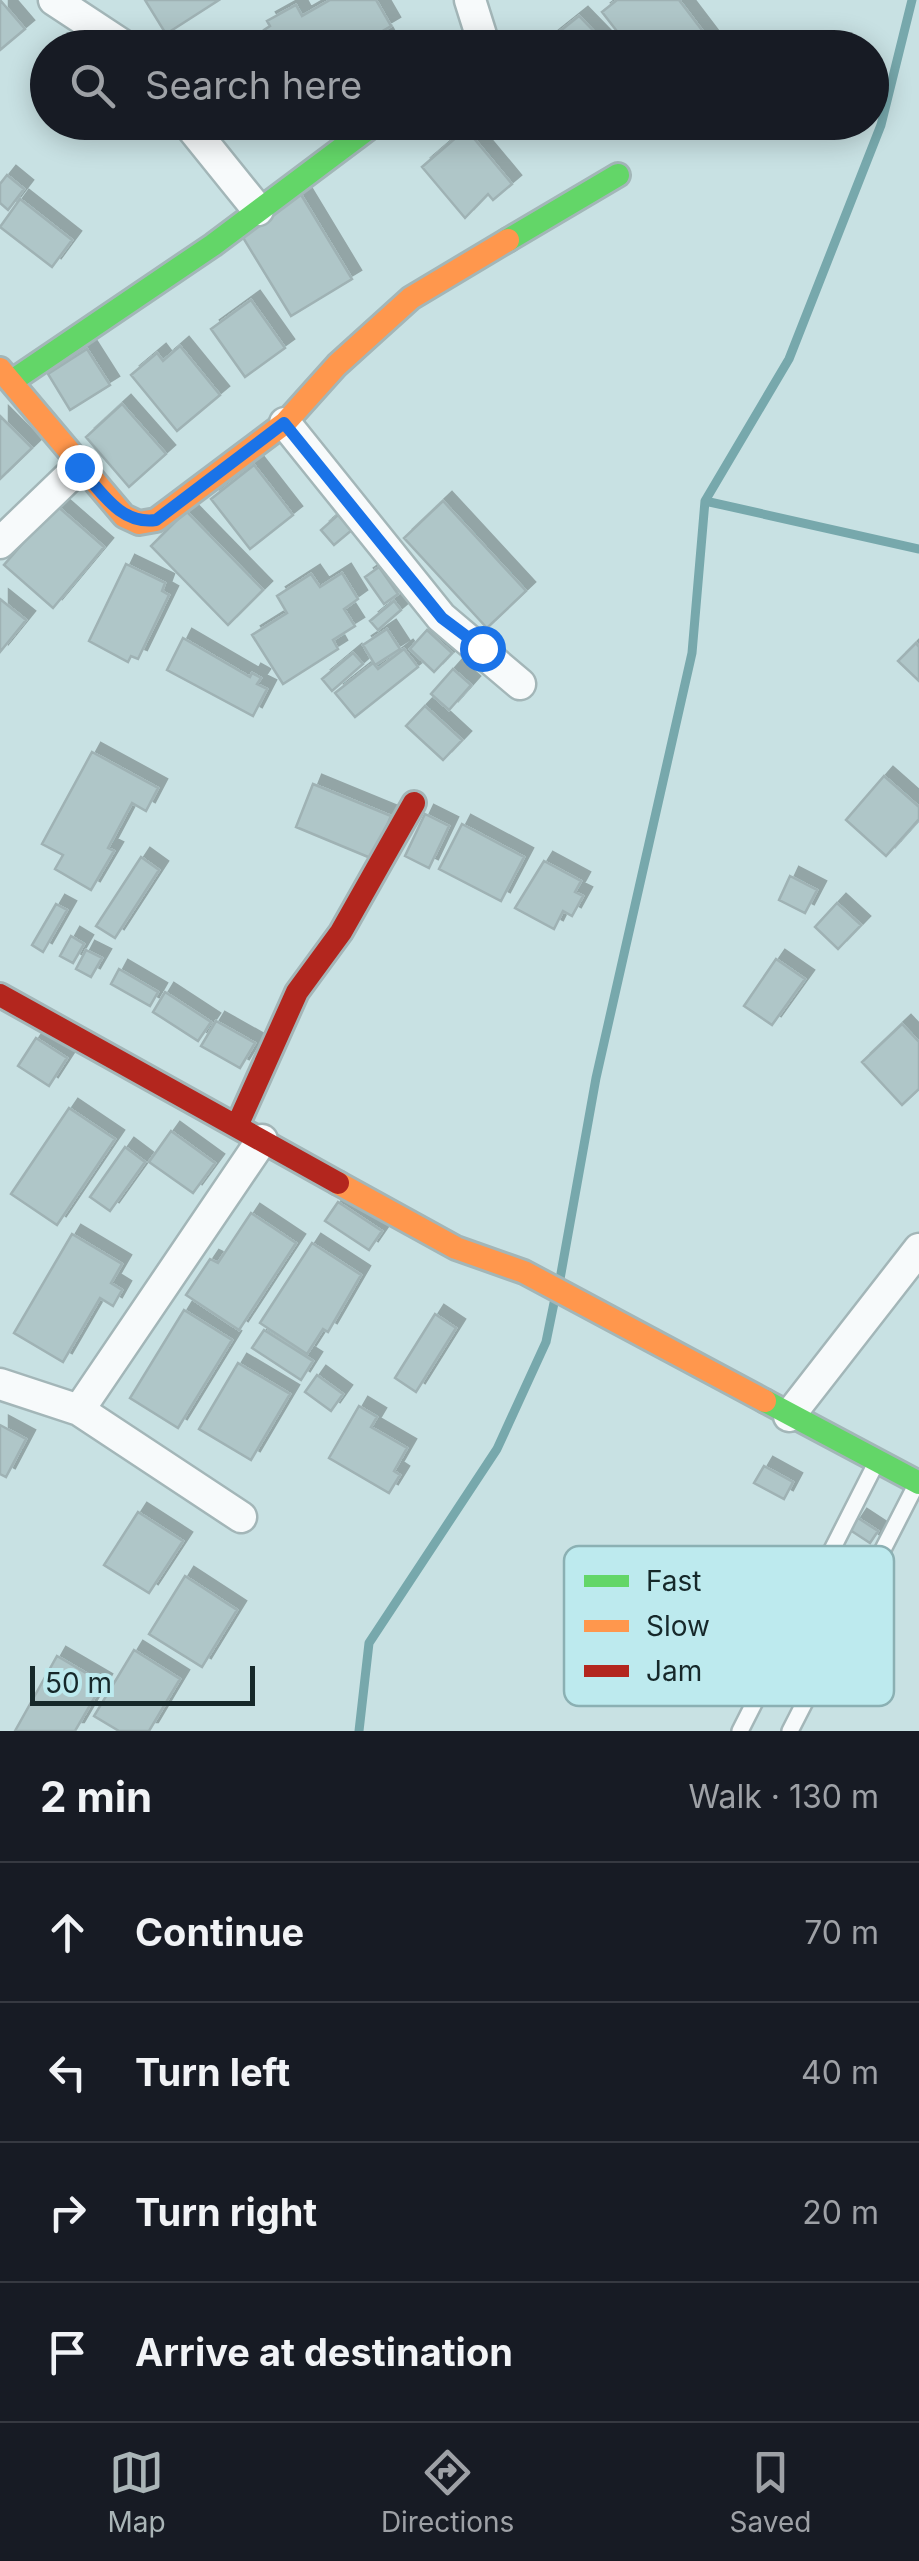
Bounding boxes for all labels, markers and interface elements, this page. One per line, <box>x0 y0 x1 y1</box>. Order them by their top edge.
search box <box>30 30 889 140</box>
icon: search <box>65 58 120 113</box>
text: Search here <box>145 62 362 108</box>
route end <box>57 445 103 491</box>
route start <box>460 626 506 672</box>
legend <box>564 1546 894 1706</box>
text: Fast <box>646 1564 702 1598</box>
text: Slow <box>646 1609 710 1643</box>
text: Jam <box>646 1654 702 1688</box>
scale bar <box>30 1661 255 1706</box>
text: 50 m <box>45 1666 112 1700</box>
text: 2 min <box>40 1771 152 1822</box>
text: Walk · 130 m <box>689 1777 879 1816</box>
icon: ahead <box>40 1905 95 1960</box>
text: Continue <box>135 1909 304 1955</box>
text: 70 m <box>804 1913 879 1952</box>
icon: left <box>40 2045 95 2100</box>
text: Turn left <box>135 2049 290 2095</box>
text: 40 m <box>801 2053 879 2092</box>
icon: right <box>40 2185 95 2240</box>
text: Turn right <box>135 2189 317 2235</box>
text: 20 m <box>802 2193 879 2232</box>
icon: arrive <box>40 2325 95 2380</box>
text: Arrive at destination <box>135 2329 513 2375</box>
tab: Map <box>108 2445 166 2539</box>
tab: Directions <box>381 2445 514 2539</box>
tab: Saved <box>729 2445 811 2539</box>

